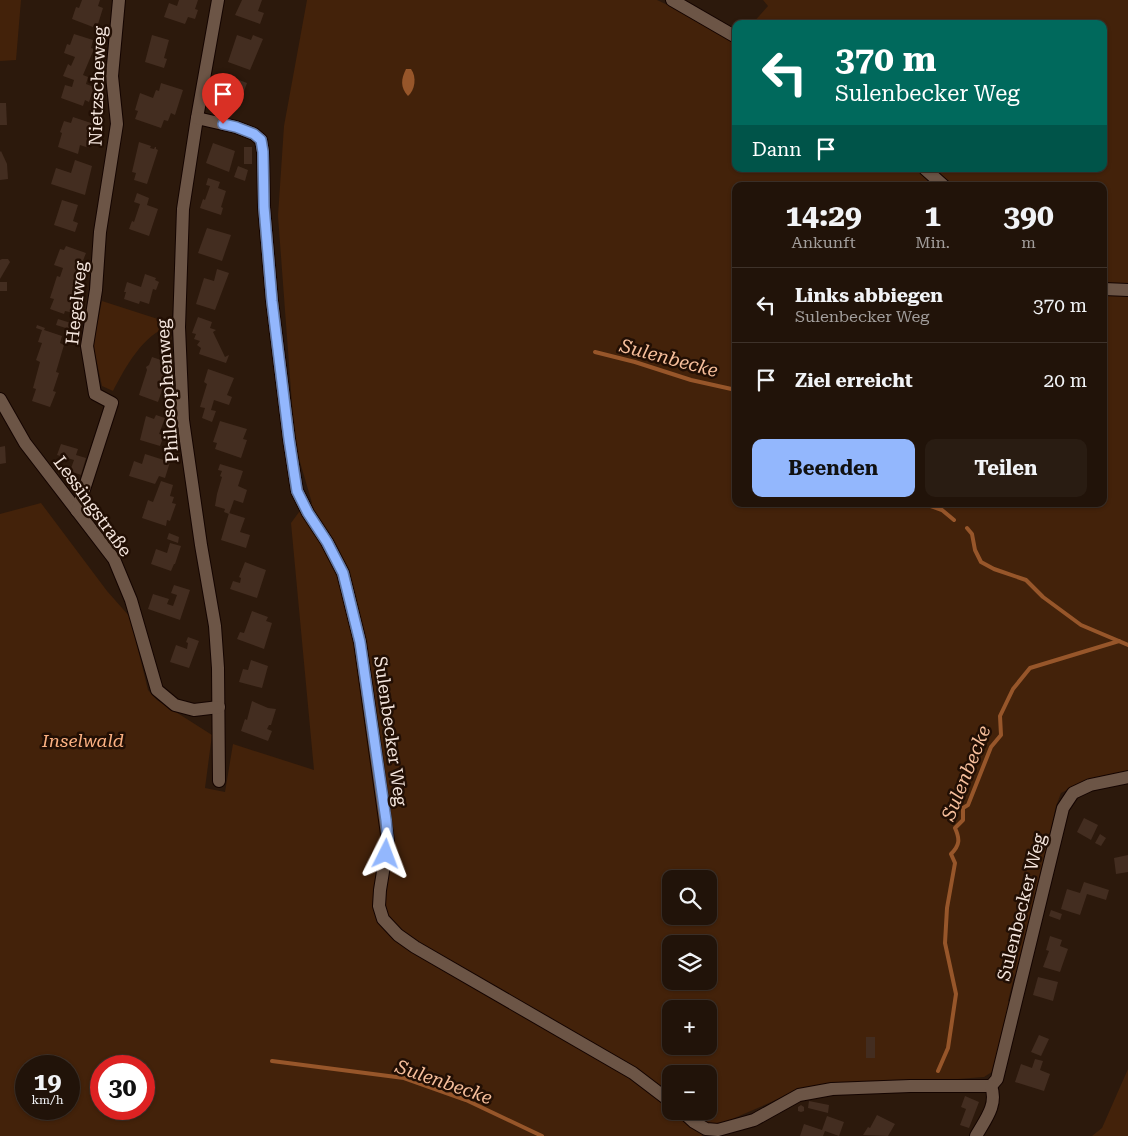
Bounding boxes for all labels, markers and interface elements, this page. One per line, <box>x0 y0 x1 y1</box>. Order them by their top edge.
street label: Nietzscheweg <box>84 25 110 146</box>
text: 370 m <box>835 39 936 80</box>
icon: left <box>752 40 817 105</box>
pin <box>202 73 244 124</box>
icon: arrive <box>209 80 237 108</box>
text: Sulenbecker Weg <box>835 81 1020 106</box>
icon: arrive <box>812 135 840 163</box>
text: Dann <box>752 138 802 161</box>
text: 14:29 <box>785 198 862 233</box>
text: 1 <box>924 198 941 233</box>
text: 390 <box>1003 198 1054 233</box>
text: Ankunft <box>792 233 856 252</box>
text: Min. <box>915 233 950 252</box>
text: m <box>1021 233 1036 252</box>
street label: Hegelweg <box>61 259 91 346</box>
text: Links abbiegen <box>795 284 943 307</box>
icon: left <box>752 291 780 319</box>
text: 370 m <box>1033 294 1087 317</box>
text: Sulenbecker Weg <box>795 307 929 326</box>
street label: Philosophenweg <box>151 318 183 464</box>
water label: Sulenbecke <box>616 334 721 382</box>
icon: arrive <box>752 366 780 394</box>
text: Ziel erreicht <box>795 369 913 392</box>
text: 20 m <box>1044 369 1087 392</box>
button: Beenden <box>752 439 915 497</box>
button: Teilen <box>925 439 1087 497</box>
street label: Lessingstraße <box>50 452 137 560</box>
street label: Sulenbecker Weg <box>370 655 412 808</box>
water label: Sulenbecke <box>936 722 996 825</box>
park label: Inselwald <box>41 730 124 751</box>
position arrow <box>359 827 411 879</box>
street label: Sulenbecker Weg <box>993 830 1050 983</box>
map controls <box>662 870 717 1120</box>
button: search <box>662 870 717 925</box>
button: layers <box>662 935 717 990</box>
button: + <box>662 1000 717 1055</box>
water label: Sulenbecke <box>392 1054 496 1109</box>
speed limit sign: 30 <box>90 1055 155 1120</box>
button: − <box>662 1065 717 1120</box>
text: 19 <box>33 1067 62 1096</box>
text: km/h <box>31 1093 64 1107</box>

